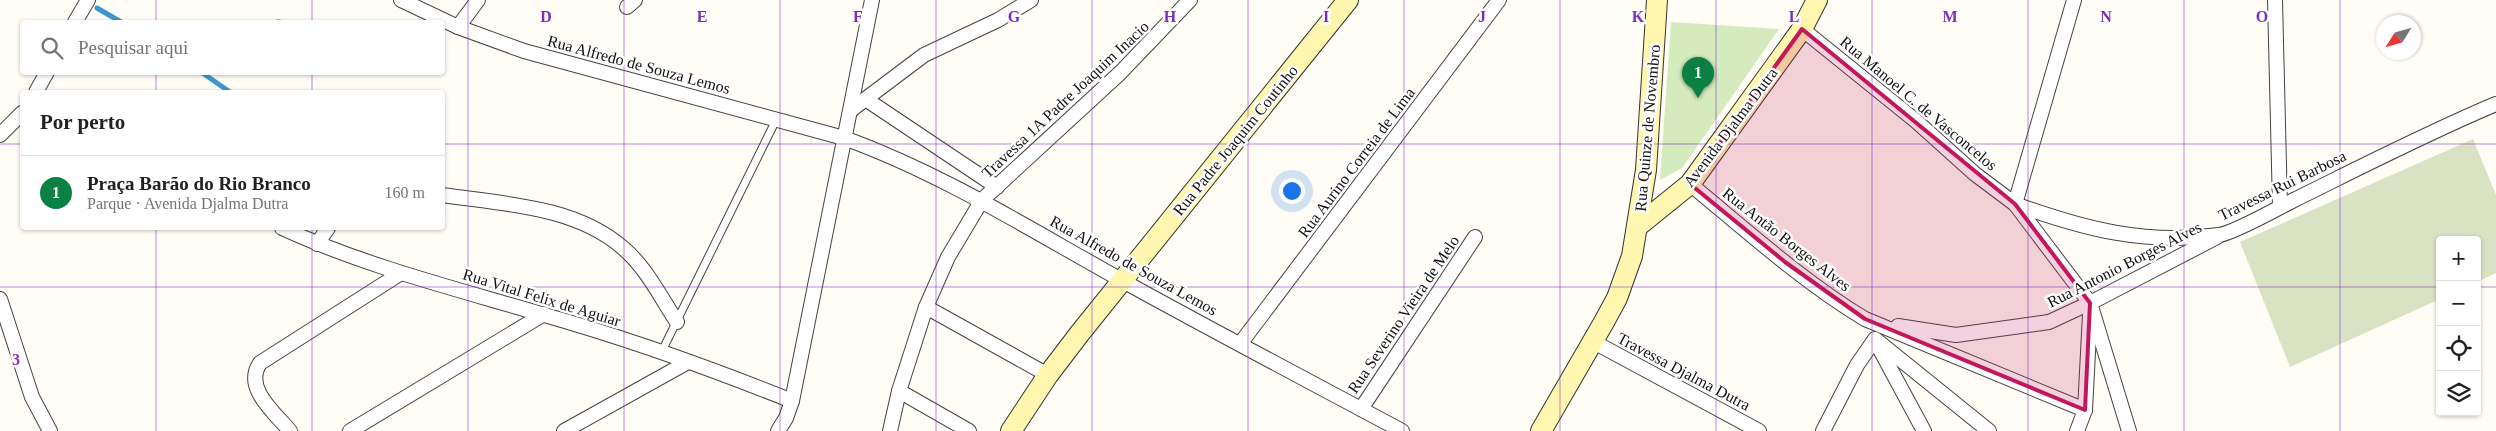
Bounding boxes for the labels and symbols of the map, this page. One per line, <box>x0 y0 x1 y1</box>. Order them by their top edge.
text: D <box>540 8 552 25</box>
text: E <box>697 8 707 25</box>
text: F <box>853 8 863 25</box>
text: G <box>1008 8 1021 25</box>
text: H <box>1164 8 1177 25</box>
text: I <box>1323 8 1329 25</box>
text: J <box>1478 8 1486 25</box>
text: K <box>1632 8 1645 25</box>
text: L <box>1789 8 1799 25</box>
text: M <box>1942 8 1958 25</box>
text: N <box>2100 8 2112 25</box>
text: O <box>2256 8 2268 25</box>
north arrow <box>2376 15 2421 60</box>
street label: Travessa 1A Padre Joaquim Inacio <box>979 18 1153 182</box>
street label: Rua Alfredo de Souza Lemos <box>546 32 732 97</box>
street label: Rua Manoel C. de Vasconcelos <box>1837 33 2000 174</box>
street label: Rua Quinze de Novembro <box>1632 44 1663 212</box>
pin: 1 <box>1682 57 1714 98</box>
street label: Rua Padre Joaquim Coutinho <box>1170 62 1302 219</box>
street label: Avenida Djalma Dutra <box>1680 64 1781 191</box>
street label: Rua Aurino Correia de Lima <box>1295 84 1418 241</box>
street label: Travessa Rui Barbosa <box>2216 147 2349 224</box>
your location <box>1279 178 1305 204</box>
street label: Rua Antão Borges Alves <box>1719 184 1854 295</box>
street label: Rua Alfredo de Souza Lemos <box>1047 212 1220 319</box>
street label: Rua Antonio Borges Alves <box>2044 218 2205 312</box>
street label: Rua Severino Vieira de Melo <box>1344 232 1463 396</box>
street label: Rua Vital Felix de Aguiar <box>461 265 623 331</box>
street label: Travessa Djalma Dutra <box>1614 329 1753 415</box>
text: 3 <box>12 351 20 368</box>

